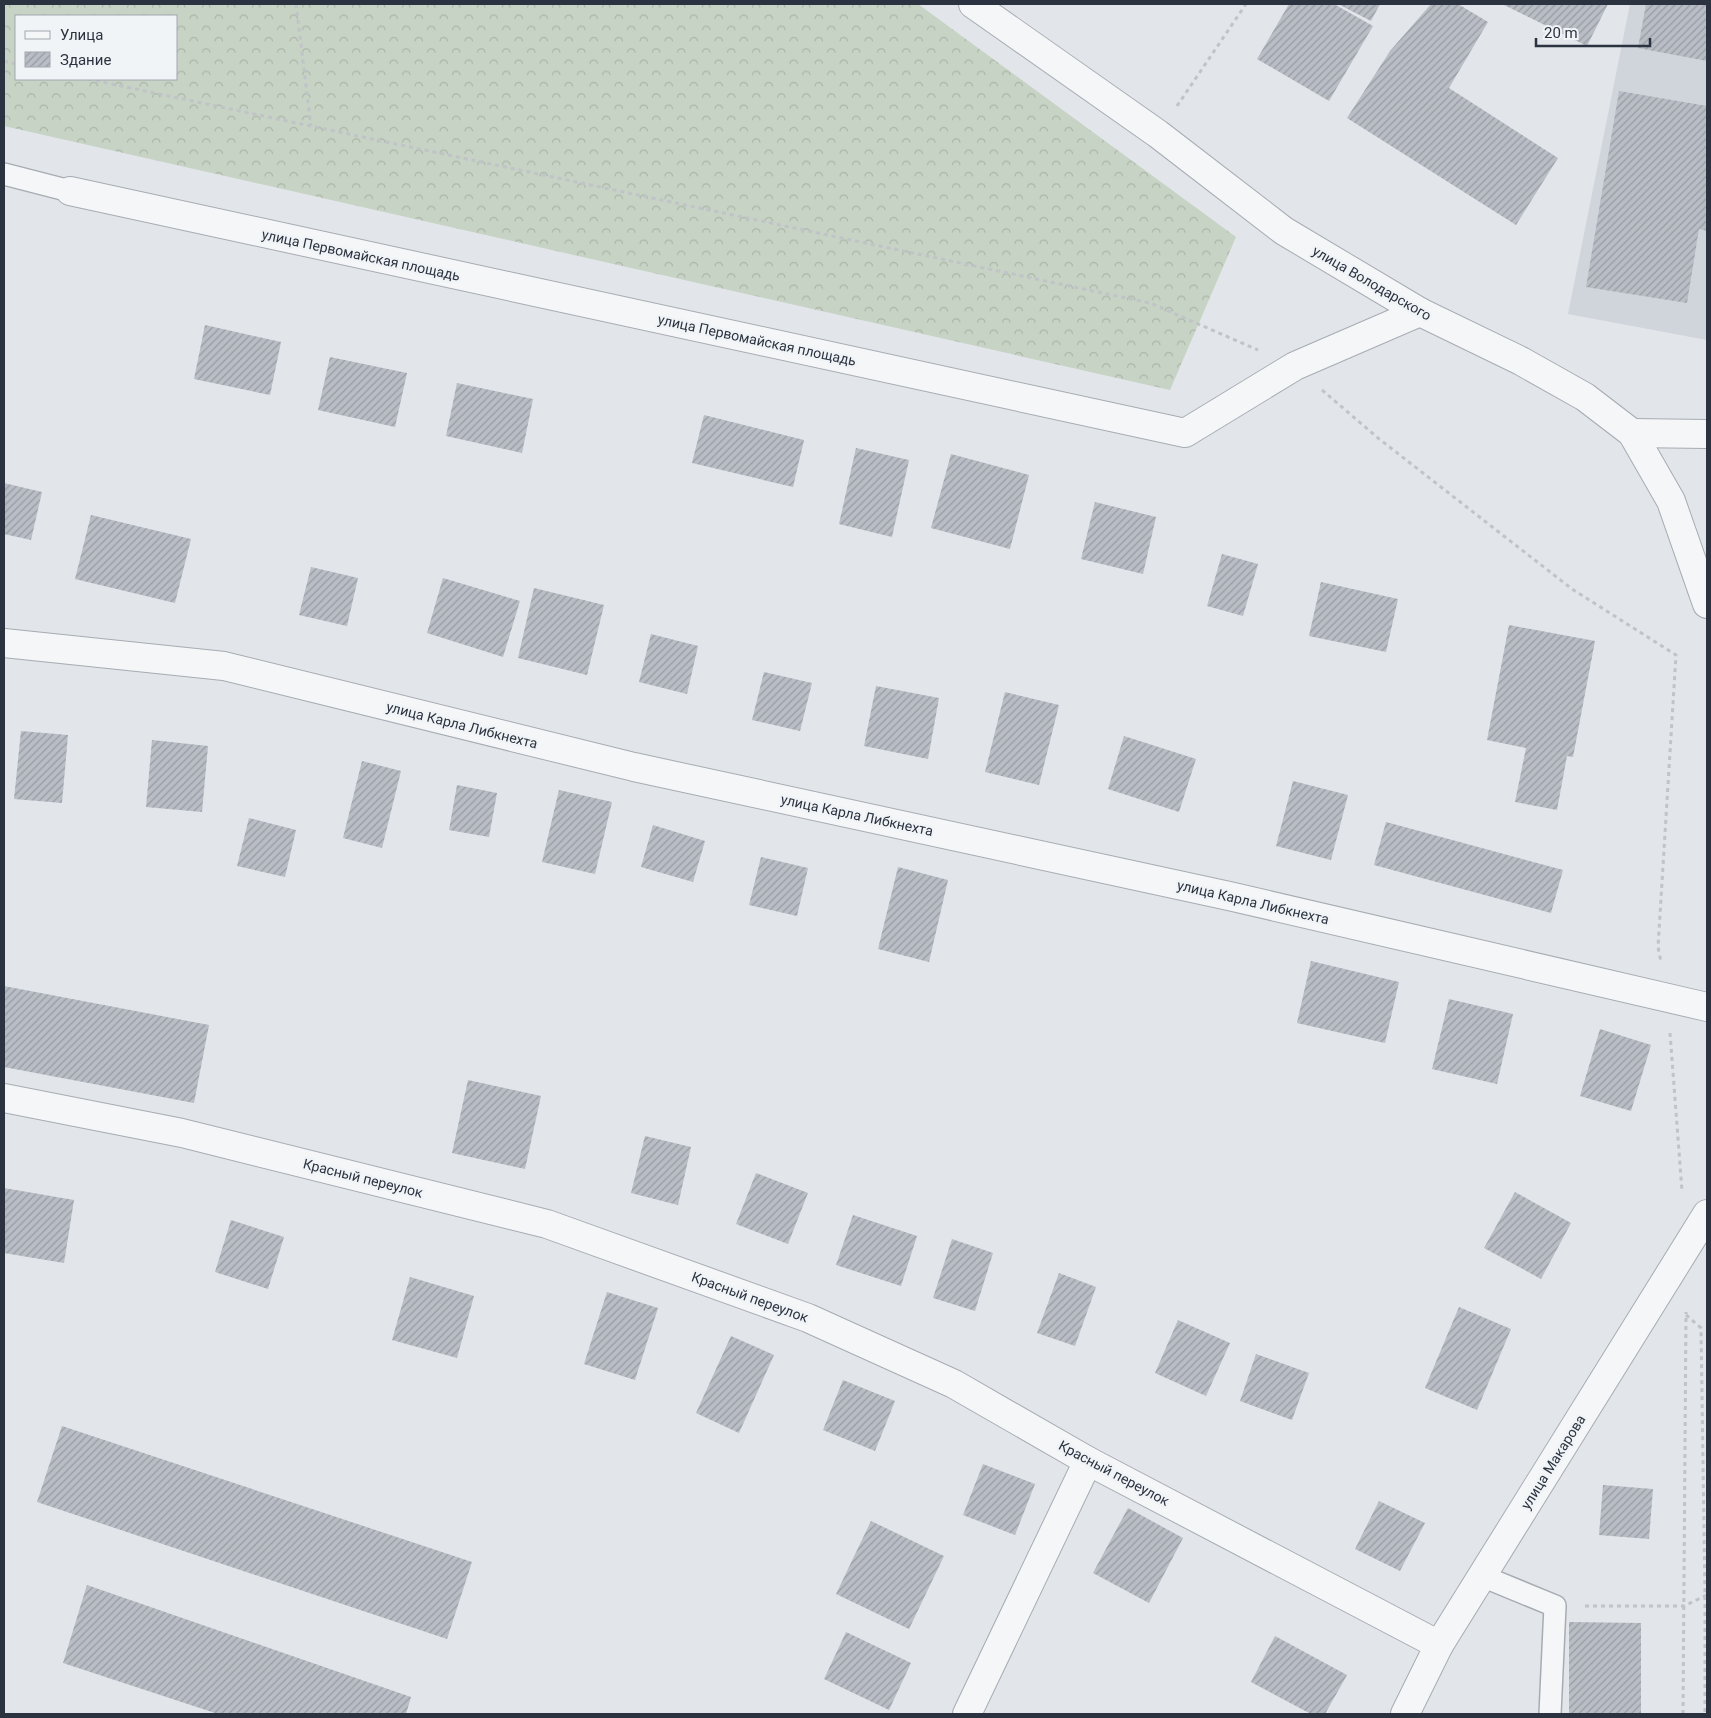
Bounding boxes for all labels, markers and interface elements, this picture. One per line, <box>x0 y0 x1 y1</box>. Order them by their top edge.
legend <box>15 15 178 80</box>
scale bar <box>1536 15 1650 47</box>
text: 20 m <box>1544 24 1578 42</box>
text: Улица <box>60 26 103 44</box>
text: Здание <box>60 51 111 69</box>
street label: улица Первомайская площадь <box>260 226 462 284</box>
street label: улица Володарского <box>1310 242 1434 324</box>
street label: улица Первомайская площадь <box>656 311 858 369</box>
street label: улица Карла Либкнехта <box>385 698 539 752</box>
street label: улица Карла Либкнехта <box>779 791 935 839</box>
street label: улица Карла Либкнехта <box>1176 877 1330 927</box>
street label: Красный переулок <box>301 1155 425 1201</box>
street label: Красный переулок <box>690 1268 811 1326</box>
street label: улица Макарова <box>1517 1412 1589 1512</box>
street label: Красный переулок <box>1056 1437 1172 1509</box>

